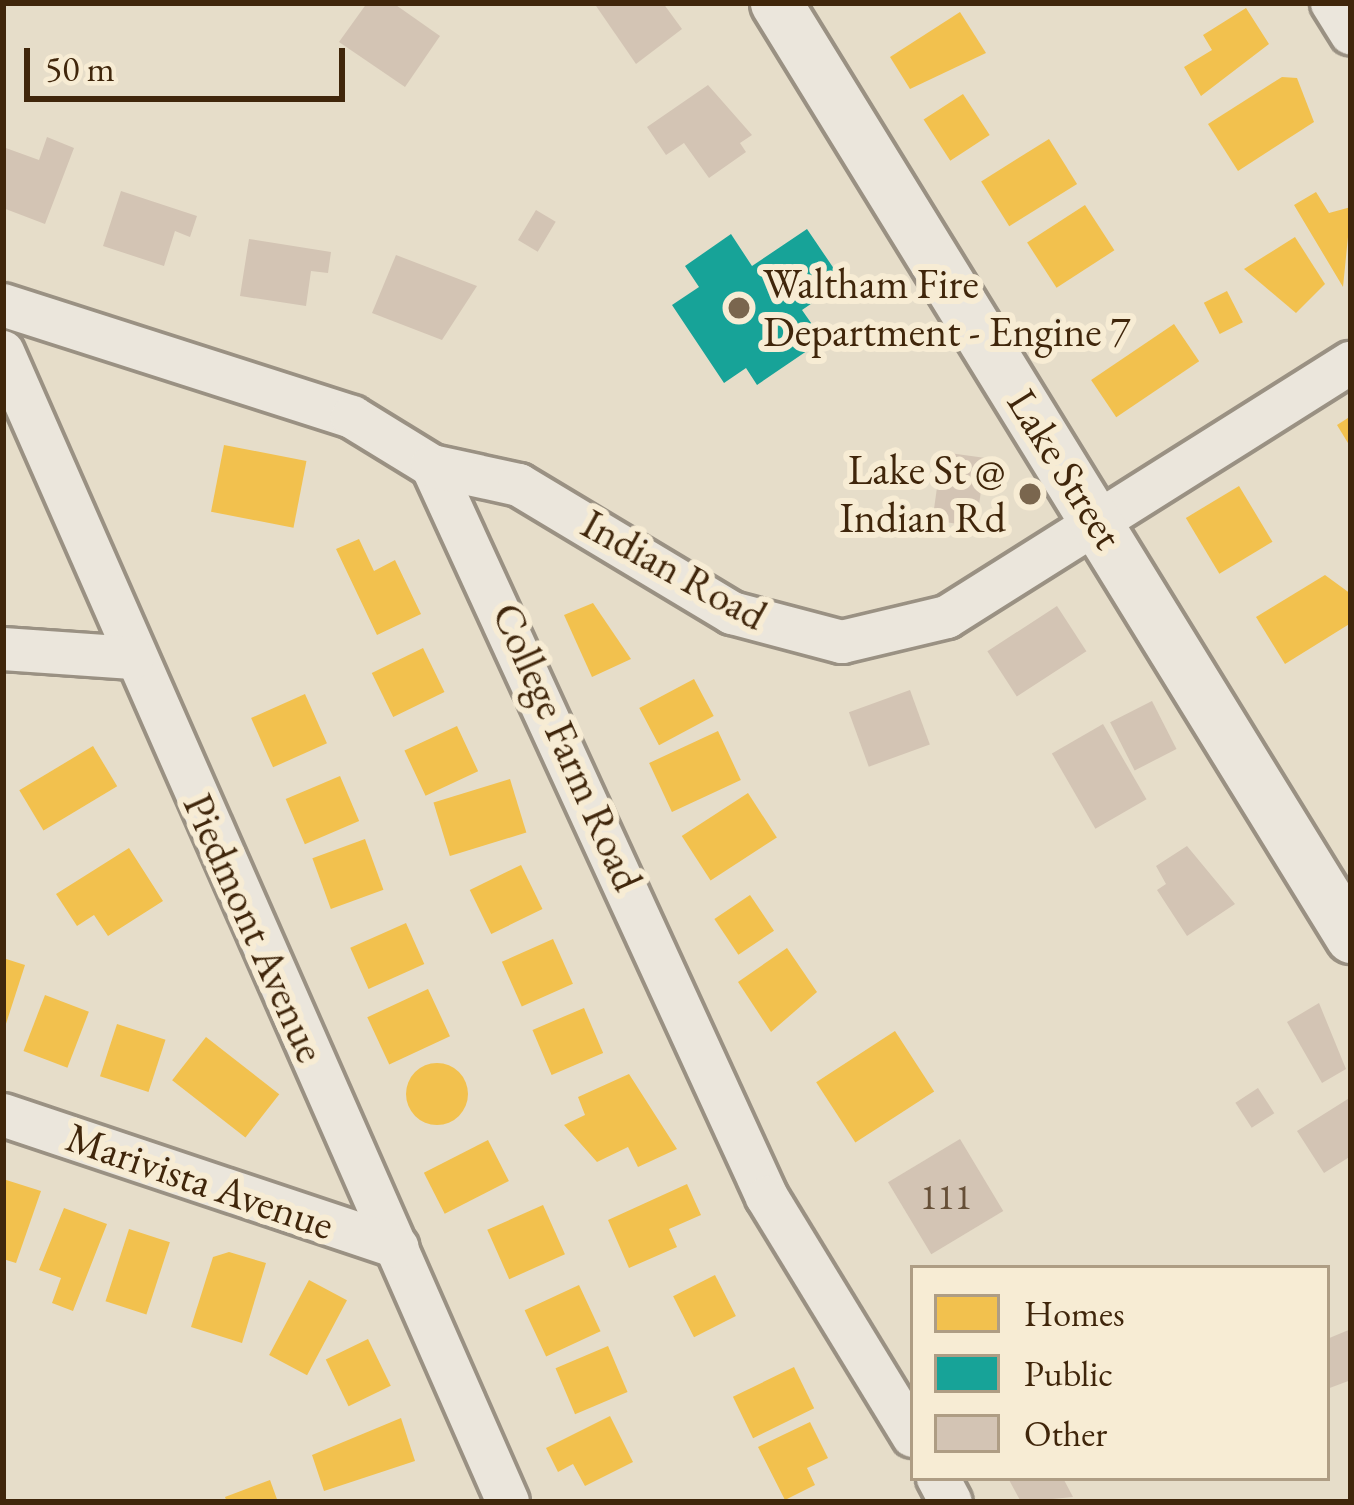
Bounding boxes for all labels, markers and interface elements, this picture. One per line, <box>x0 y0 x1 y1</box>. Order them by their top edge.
scale bar <box>30 24 351 98</box>
text: 50 m <box>45 45 115 92</box>
place label: Waltham Fire Department - Engine 7 <box>763 259 1130 358</box>
marker: Waltham Fire Department - Engine 7 <box>726 295 752 321</box>
street label: Lake Street <box>996 380 1134 558</box>
place label: Lake St @ Indian Rd <box>839 445 1006 544</box>
marker: Lake St @ Indian Rd <box>1017 481 1043 507</box>
street label: Indian Road <box>573 499 775 641</box>
street label: College Farm Road <box>481 595 653 899</box>
street label: Piedmont Avenue <box>172 786 336 1070</box>
street label: Marivista Avenue <box>60 1112 340 1250</box>
house number: 111 <box>920 1175 972 1219</box>
legend <box>910 1265 1330 1481</box>
text: Homes <box>1024 1290 1125 1337</box>
text: Public <box>1024 1350 1113 1397</box>
text: Other <box>1024 1410 1107 1457</box>

